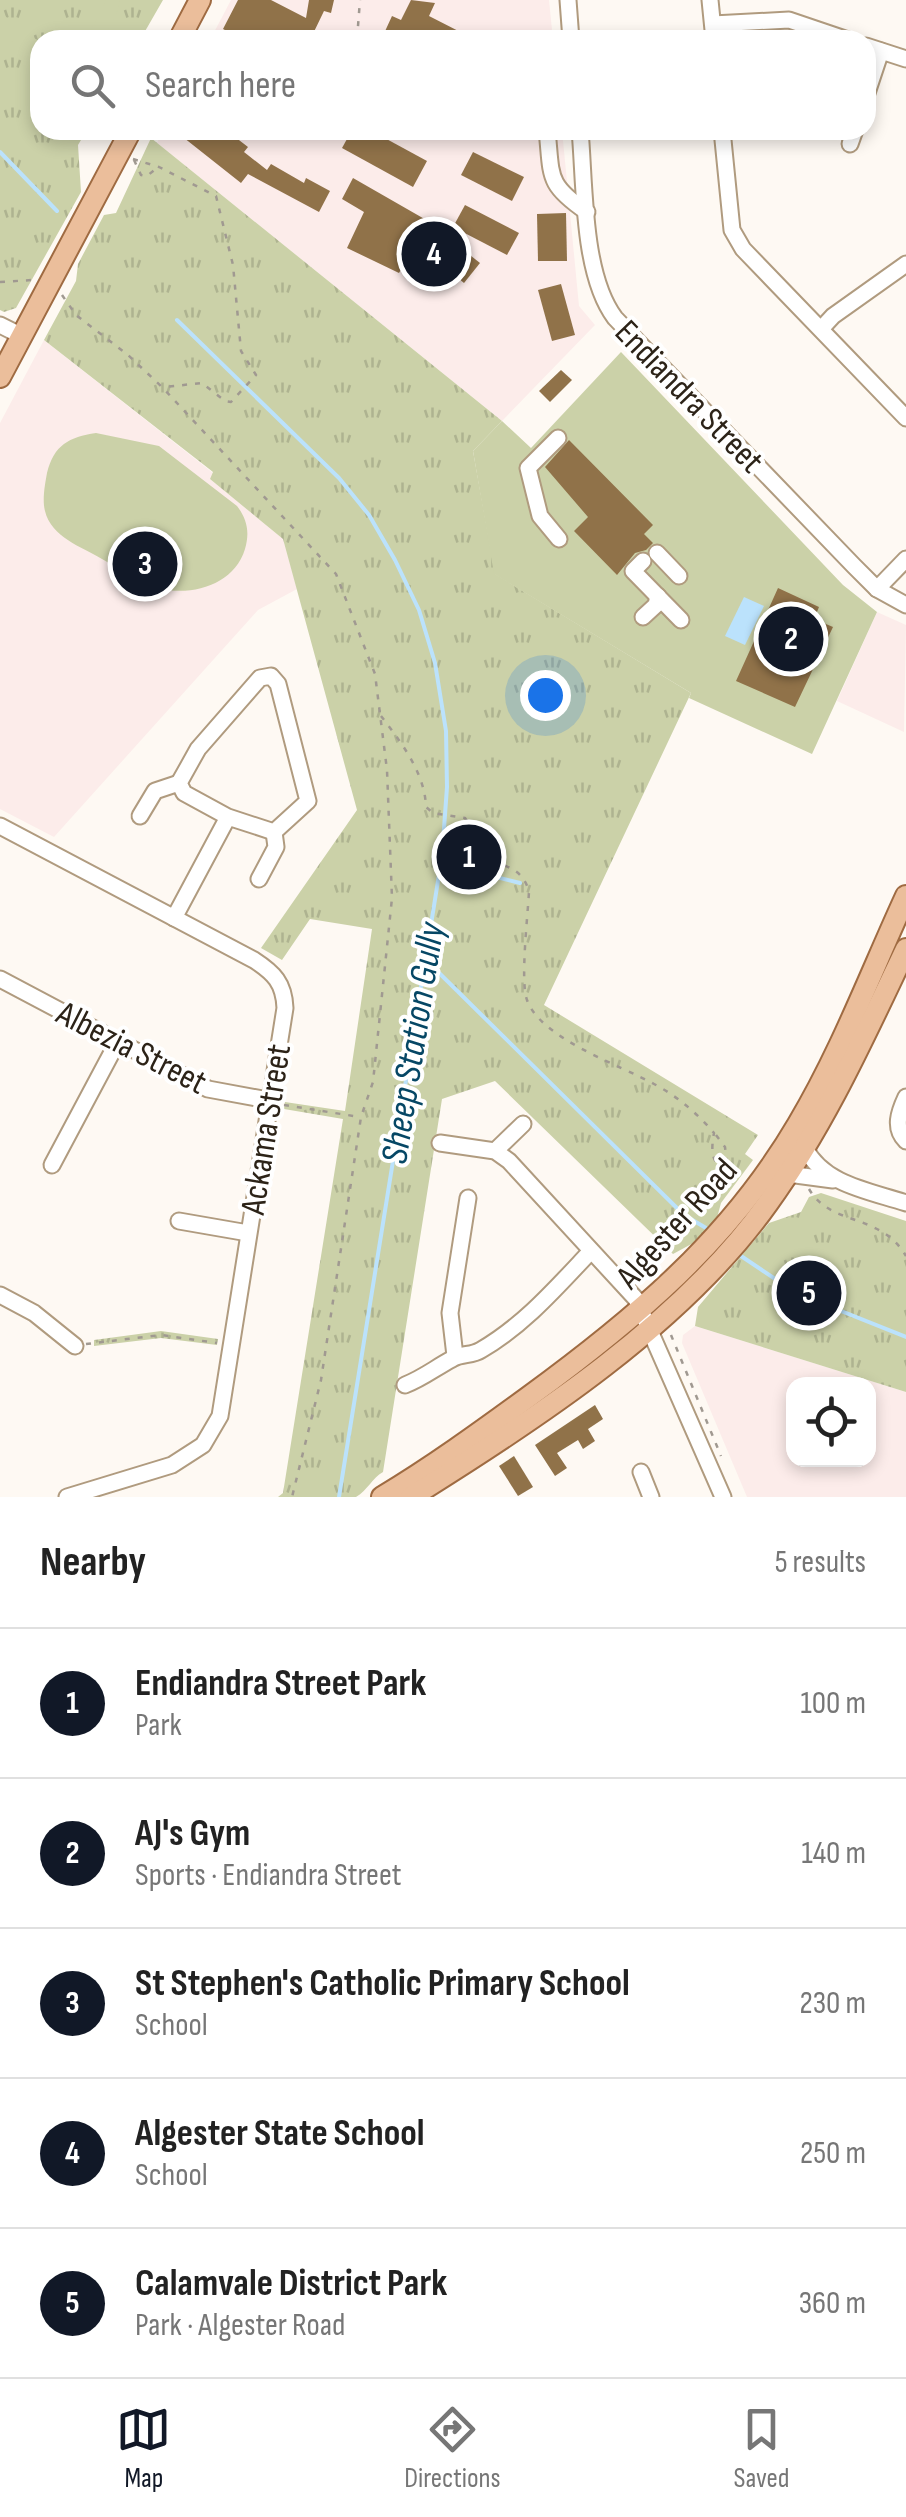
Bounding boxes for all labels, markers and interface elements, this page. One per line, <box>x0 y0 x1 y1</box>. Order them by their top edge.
search box <box>30 30 876 140</box>
icon: search <box>65 58 120 113</box>
text: Search here <box>145 63 296 108</box>
pin: 4 <box>402 216 466 292</box>
street label: Endiandra Street <box>605 312 772 482</box>
pin: 3 <box>112 526 178 602</box>
pin: 2 <box>758 602 824 676</box>
your location <box>520 670 571 721</box>
pin: 1 <box>436 820 502 894</box>
water label: Sheep Station Gully <box>372 918 455 1167</box>
street label: Albezia Street <box>48 992 213 1104</box>
street label: Ackama Street <box>232 1041 301 1218</box>
street label: Algester Road <box>607 1150 747 1299</box>
pin: 5 <box>776 1256 842 1330</box>
map controls <box>786 1377 876 1467</box>
button: locate <box>786 1377 876 1467</box>
text: Nearby <box>40 1537 146 1588</box>
text: 5 results <box>775 1543 866 1582</box>
text: Endiandra Street Park <box>135 1661 426 1706</box>
text: 1 <box>66 1684 79 1723</box>
text: 100 m <box>801 1684 866 1723</box>
text: Park <box>135 1706 182 1745</box>
text: AJ's Gym <box>135 1811 250 1856</box>
text: 2 <box>65 1834 80 1873</box>
text: 140 m <box>802 1834 866 1873</box>
text: Sports · Endiandra Street <box>135 1856 402 1895</box>
text: St Stephen's Catholic Primary School <box>135 1961 630 2006</box>
text: 3 <box>65 1984 80 2023</box>
text: 230 m <box>799 1984 866 2023</box>
text: School <box>135 2006 208 2045</box>
text: Algester State School <box>135 2111 425 2156</box>
text: 4 <box>65 2134 80 2173</box>
text: 250 m <box>800 2134 866 2173</box>
text: School <box>135 2156 208 2195</box>
text: Calamvale District Park <box>135 2261 447 2306</box>
text: 5 <box>65 2284 80 2323</box>
text: 360 m <box>799 2284 866 2323</box>
text: Park · Algester Road <box>135 2306 345 2345</box>
tab: Map <box>116 2402 171 2495</box>
tab: Directions <box>404 2402 501 2495</box>
tab: Saved <box>733 2402 790 2495</box>

